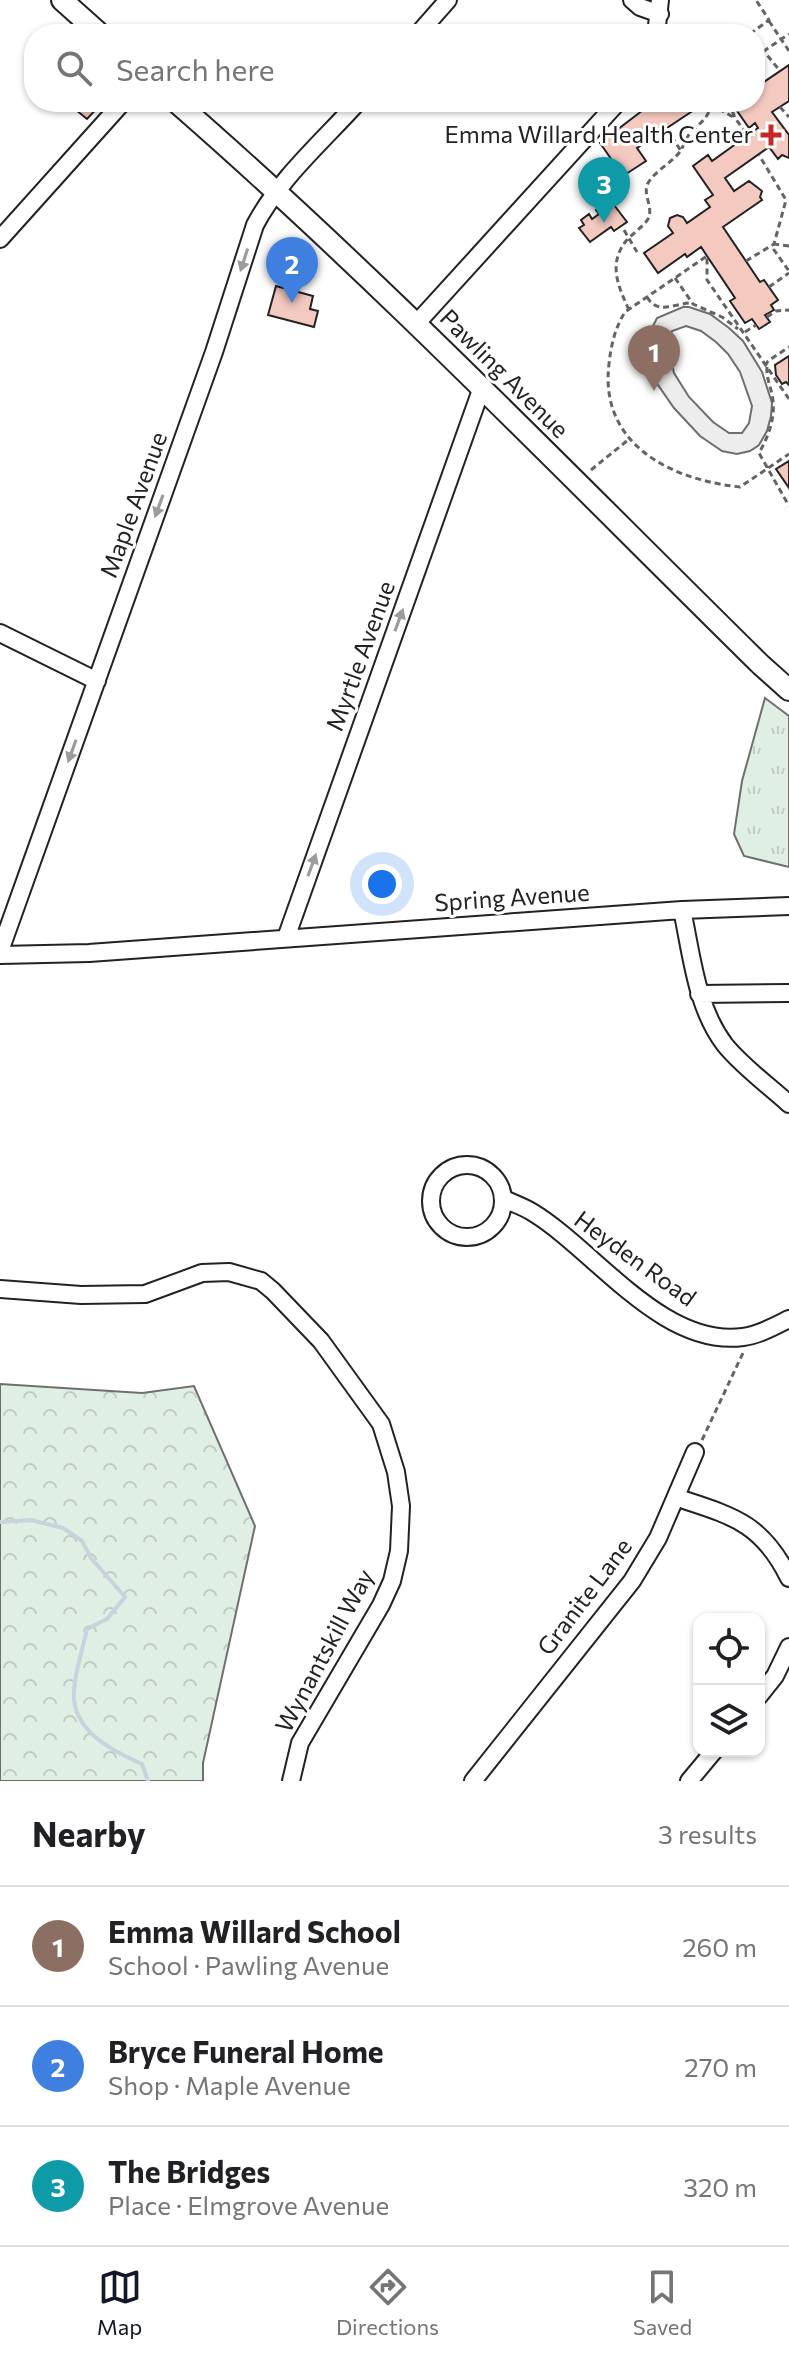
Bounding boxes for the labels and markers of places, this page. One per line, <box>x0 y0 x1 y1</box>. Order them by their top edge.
place label: Emma Willard Health Center <box>444 119 753 148</box>
marker: Emma Willard Health Center <box>760 124 782 146</box>
pin: 3 <box>578 157 630 223</box>
pin: 2 <box>266 237 318 303</box>
pin: 1 <box>628 325 680 391</box>

